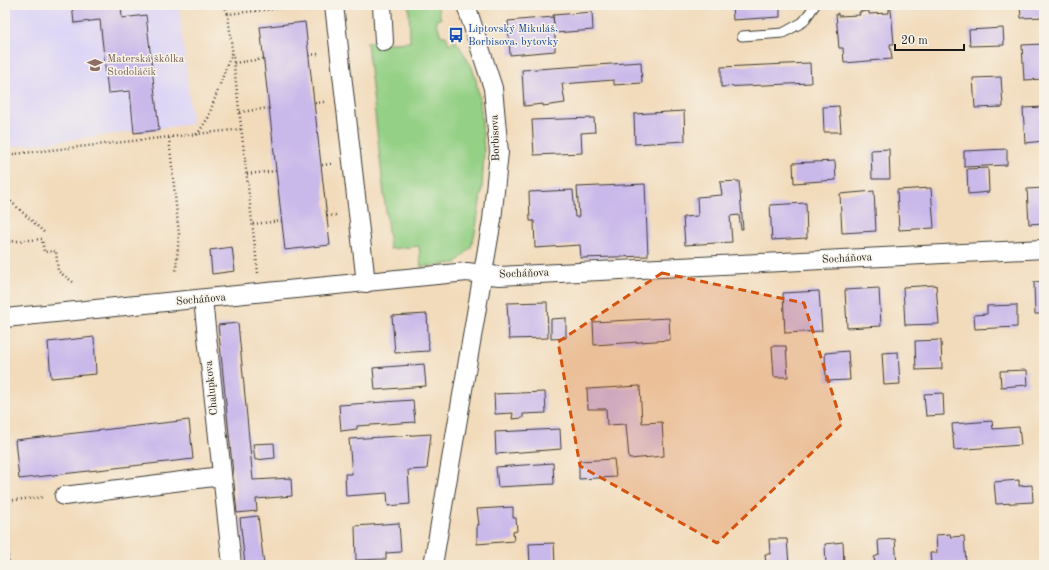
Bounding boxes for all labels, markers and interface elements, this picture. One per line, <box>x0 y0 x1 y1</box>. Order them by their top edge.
place label: Liptovský Mikuláš, Borbisova, bytovky <box>468 24 559 48</box>
bus stop icon: Liptovský Mikuláš, Borbisova, bytovky <box>447 26 465 44</box>
scale bar <box>895 26 964 52</box>
text: 20 m <box>901 35 928 47</box>
place label: Materská škôlka Stodoláčik <box>107 54 185 78</box>
school or university icon: Materská škôlka Stodoláčik <box>86 56 104 74</box>
street label: Borbisova <box>490 114 502 162</box>
street label: Socháňova <box>822 252 873 266</box>
street label: Socháňova <box>499 268 550 280</box>
street label: Socháňova <box>175 292 227 308</box>
street label: Chalupkova <box>204 360 220 416</box>

